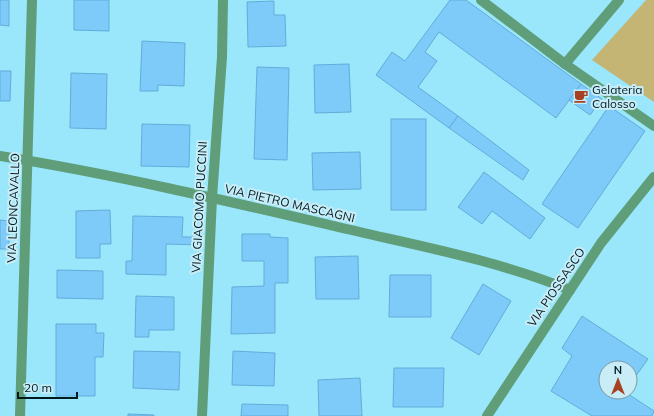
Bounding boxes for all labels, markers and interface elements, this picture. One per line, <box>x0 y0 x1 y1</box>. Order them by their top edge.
place label: Gelateria Calosso <box>592 82 642 111</box>
cafe icon: Gelateria Calosso <box>573 88 589 104</box>
street label: VIA GIACOMO PUCCINI <box>188 141 210 273</box>
street label: VIA LEONCAVALLO <box>4 153 22 263</box>
street label: VIA PIETRO MASCAGNI <box>223 181 357 225</box>
street label: VIA PIOSSASCO <box>524 245 588 329</box>
north arrow <box>598 360 638 400</box>
text: N <box>614 363 622 377</box>
scale bar <box>18 374 77 400</box>
text: 20 m <box>24 380 52 395</box>

